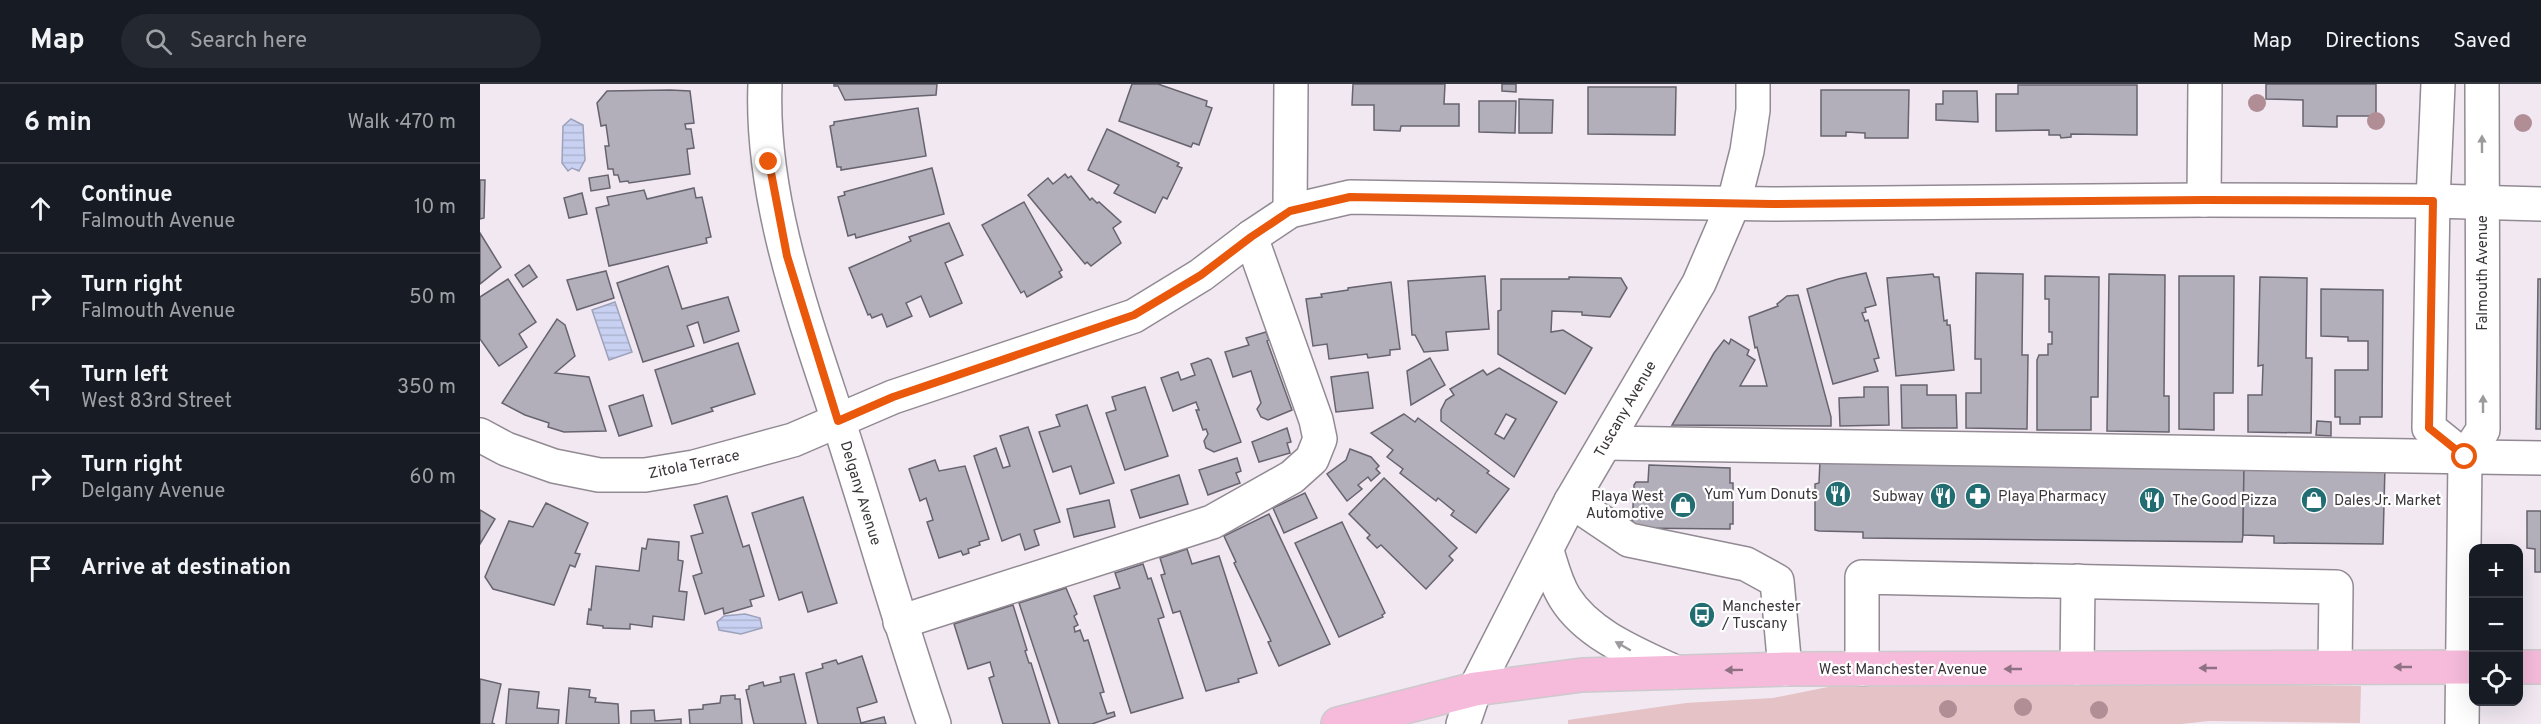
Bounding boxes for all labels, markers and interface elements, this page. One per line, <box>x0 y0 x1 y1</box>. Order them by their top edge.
search box <box>121 14 541 68</box>
text: Map <box>30 23 85 59</box>
icon: search <box>142 25 175 58</box>
text: Search here <box>190 28 307 55</box>
text: Map <box>2252 28 2292 55</box>
text: Directions <box>2325 28 2420 55</box>
text: Saved <box>2453 28 2511 55</box>
text: 6 min <box>24 107 92 140</box>
text: Walk · 470 m <box>347 110 456 136</box>
one-way arrow <box>2477 134 2487 153</box>
route end <box>755 148 781 174</box>
text: Continue <box>81 182 172 209</box>
icon: ahead <box>24 192 57 225</box>
text: 10 m <box>414 195 456 221</box>
text: Falmouth Avenue <box>81 209 235 235</box>
street label: Falmouth Avenue <box>2474 215 2493 331</box>
text: Turn right <box>81 272 183 299</box>
icon: right <box>24 282 57 315</box>
text: 50 m <box>409 285 456 311</box>
text: Falmouth Avenue <box>81 299 235 325</box>
street label: Tuscany Avenue <box>1591 358 1662 461</box>
text: Turn left <box>81 362 169 389</box>
icon: left <box>24 372 57 405</box>
text: 350 m <box>397 375 456 401</box>
text: West 83rd Street <box>81 389 232 415</box>
one-way arrow <box>2478 395 2488 414</box>
street label: Delgany Avenue <box>835 439 884 548</box>
route start <box>2451 443 2477 469</box>
street label: Zitola Terrace <box>647 447 742 484</box>
text: Turn right <box>81 452 183 479</box>
icon: right <box>24 462 57 495</box>
text: 60 m <box>410 465 456 491</box>
text: Delgany Avenue <box>81 479 225 505</box>
restaurant icon: Yum Yum Donuts <box>1823 479 1853 509</box>
restaurant icon: Subway <box>1928 481 1958 511</box>
pharmacy icon: Playa Pharmacy <box>1963 481 1993 511</box>
restaurant icon: The Good Pizza <box>2137 485 2167 515</box>
shop icon: Dales Jr. Market <box>2299 485 2329 515</box>
place label: Yum Yum Donuts <box>1704 486 1818 505</box>
place label: Playa West Automotive <box>1586 488 1664 524</box>
place label: Subway <box>1872 488 1924 507</box>
place label: Playa Pharmacy <box>1998 488 2107 507</box>
shop icon: Playa West Automotive <box>1668 490 1698 520</box>
place label: The Good Pizza <box>2172 492 2277 511</box>
place label: Dales Jr. Market <box>2334 492 2441 511</box>
map controls <box>2469 544 2523 706</box>
button: + <box>2469 544 2523 598</box>
icon: arrive <box>24 552 57 585</box>
text: Arrive at destination <box>81 555 291 582</box>
place label: Manchester / Tuscany <box>1721 598 1801 634</box>
button: − <box>2469 598 2523 652</box>
bus stop icon: Manchester / Tuscany <box>1687 600 1717 630</box>
one-way arrow <box>1614 641 1631 651</box>
button: locate <box>2469 652 2523 706</box>
street label: West Manchester Avenue <box>1819 661 1987 680</box>
one-way arrow <box>2394 662 2413 672</box>
one-way arrow <box>2199 663 2218 673</box>
one-way arrow <box>2004 664 2023 674</box>
one-way arrow <box>1725 666 1744 675</box>

